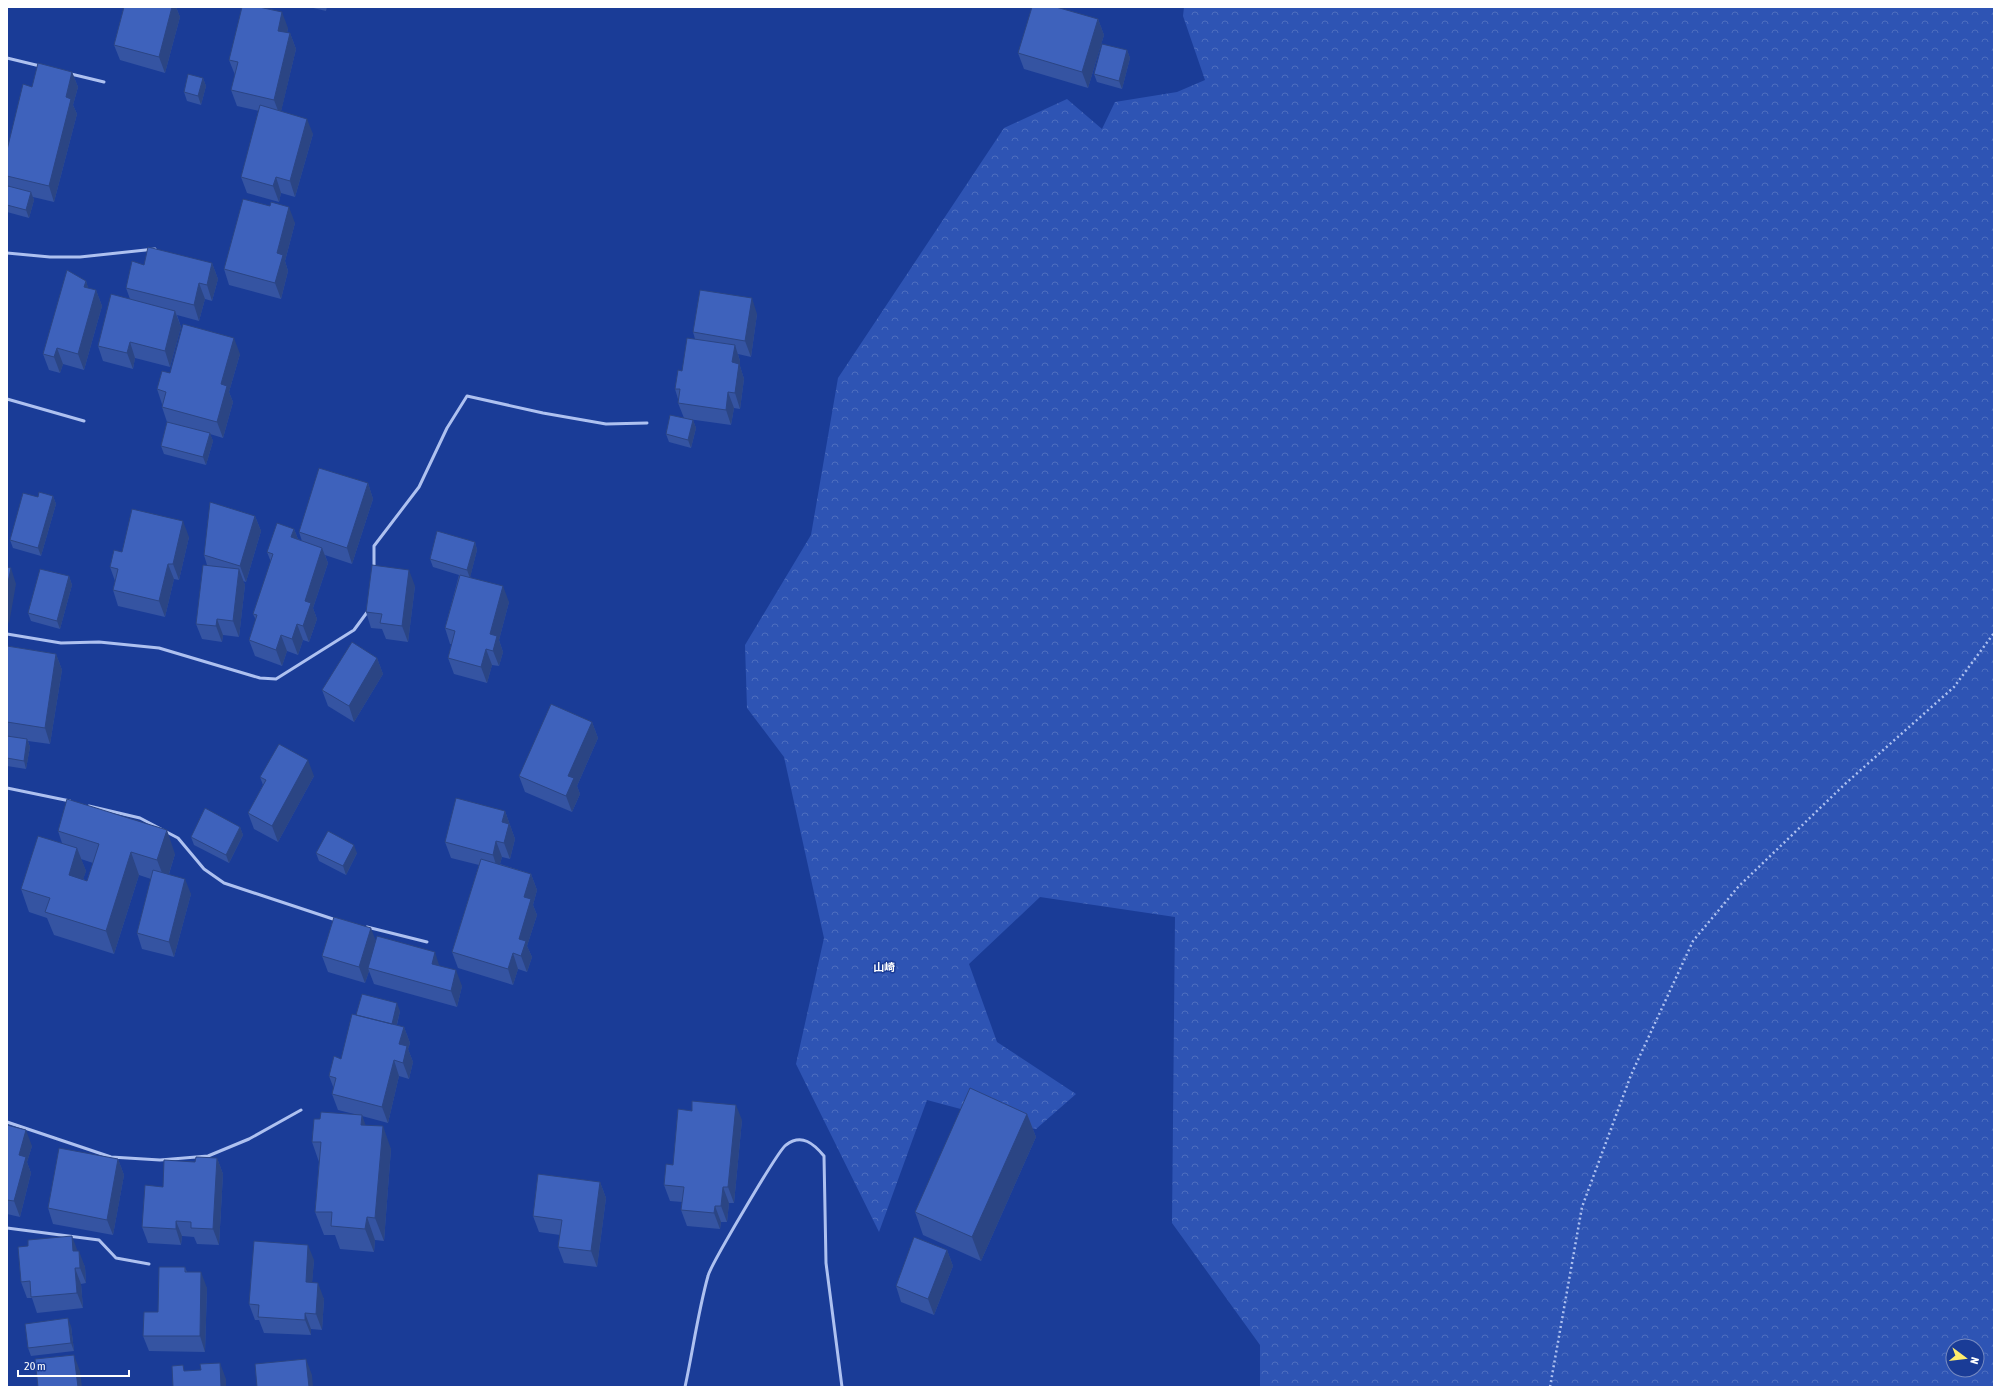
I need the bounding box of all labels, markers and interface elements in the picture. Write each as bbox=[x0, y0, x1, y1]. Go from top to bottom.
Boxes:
district label: 山崎 bbox=[873, 961, 895, 973]
north arrow bbox=[1945, 1338, 1985, 1378]
scale bar bbox=[18, 1352, 129, 1378]
text: N bbox=[1968, 1356, 1981, 1365]
text: 20 m bbox=[24, 1359, 46, 1373]

